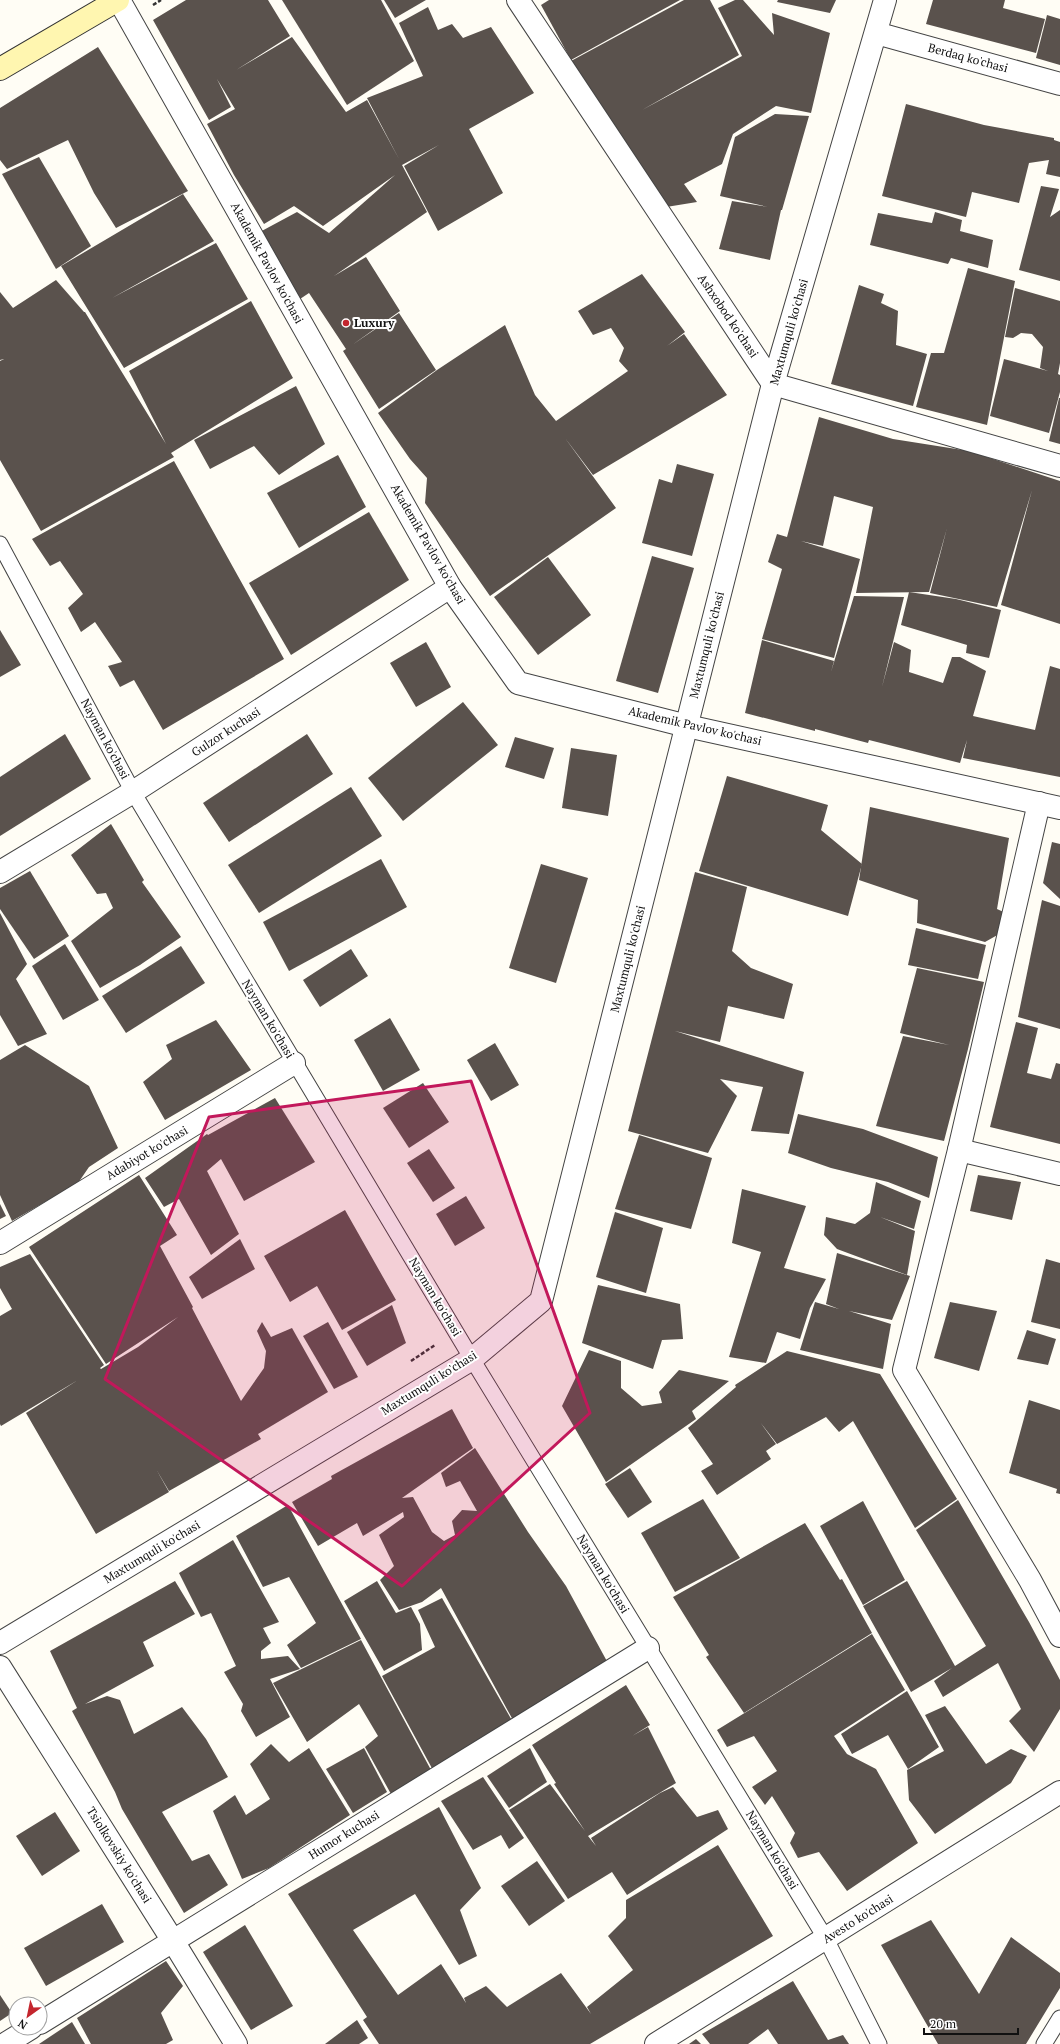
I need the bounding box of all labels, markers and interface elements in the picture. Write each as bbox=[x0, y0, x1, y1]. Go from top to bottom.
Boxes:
street label: Berdaq ko'chasi bbox=[927, 40, 1010, 75]
street label: Akademik Pavlov ko'chasi bbox=[228, 199, 307, 326]
street label: Ashxobod ko'chasi bbox=[695, 271, 762, 361]
street label: Maxtumquli ko'chasi bbox=[766, 277, 811, 387]
place label: Luxury bbox=[354, 315, 395, 330]
marker: Luxury bbox=[341, 318, 351, 328]
street label: Akademik Pavlov ko'chasi bbox=[388, 481, 469, 607]
street label: Maxtumquli ko'chasi bbox=[686, 589, 727, 700]
street label: Nayman ko'chasi bbox=[78, 696, 133, 782]
street label: Akademik Pavlov ko'chasi bbox=[627, 703, 764, 748]
street label: Gulzor kuchasi bbox=[188, 704, 263, 759]
street label: Maxtumquli ko'chasi bbox=[607, 903, 648, 1014]
street label: Nayman ko'chasi bbox=[239, 977, 298, 1061]
street label: Adabiyot ko'chasi bbox=[103, 1122, 191, 1183]
street label: Nayman ko'chasi bbox=[406, 1255, 465, 1339]
street label: Maxtumquli ko'chasi bbox=[378, 1347, 480, 1418]
street label: Maxtumquli ko'chasi bbox=[101, 1517, 203, 1586]
street label: Nayman ko'chasi bbox=[574, 1532, 633, 1616]
street label: Tsiolkovskiy ko'chasi bbox=[84, 1804, 155, 1906]
street label: Humor kuchasi bbox=[306, 1807, 382, 1862]
street label: Nayman ko'chasi bbox=[743, 1808, 802, 1892]
street label: Avesto ko'chasi bbox=[820, 1891, 896, 1946]
north arrow bbox=[8, 1996, 48, 2036]
scale bar bbox=[924, 2010, 1018, 2036]
text: N bbox=[15, 2016, 30, 2033]
text: 20 m bbox=[930, 2016, 957, 2031]

